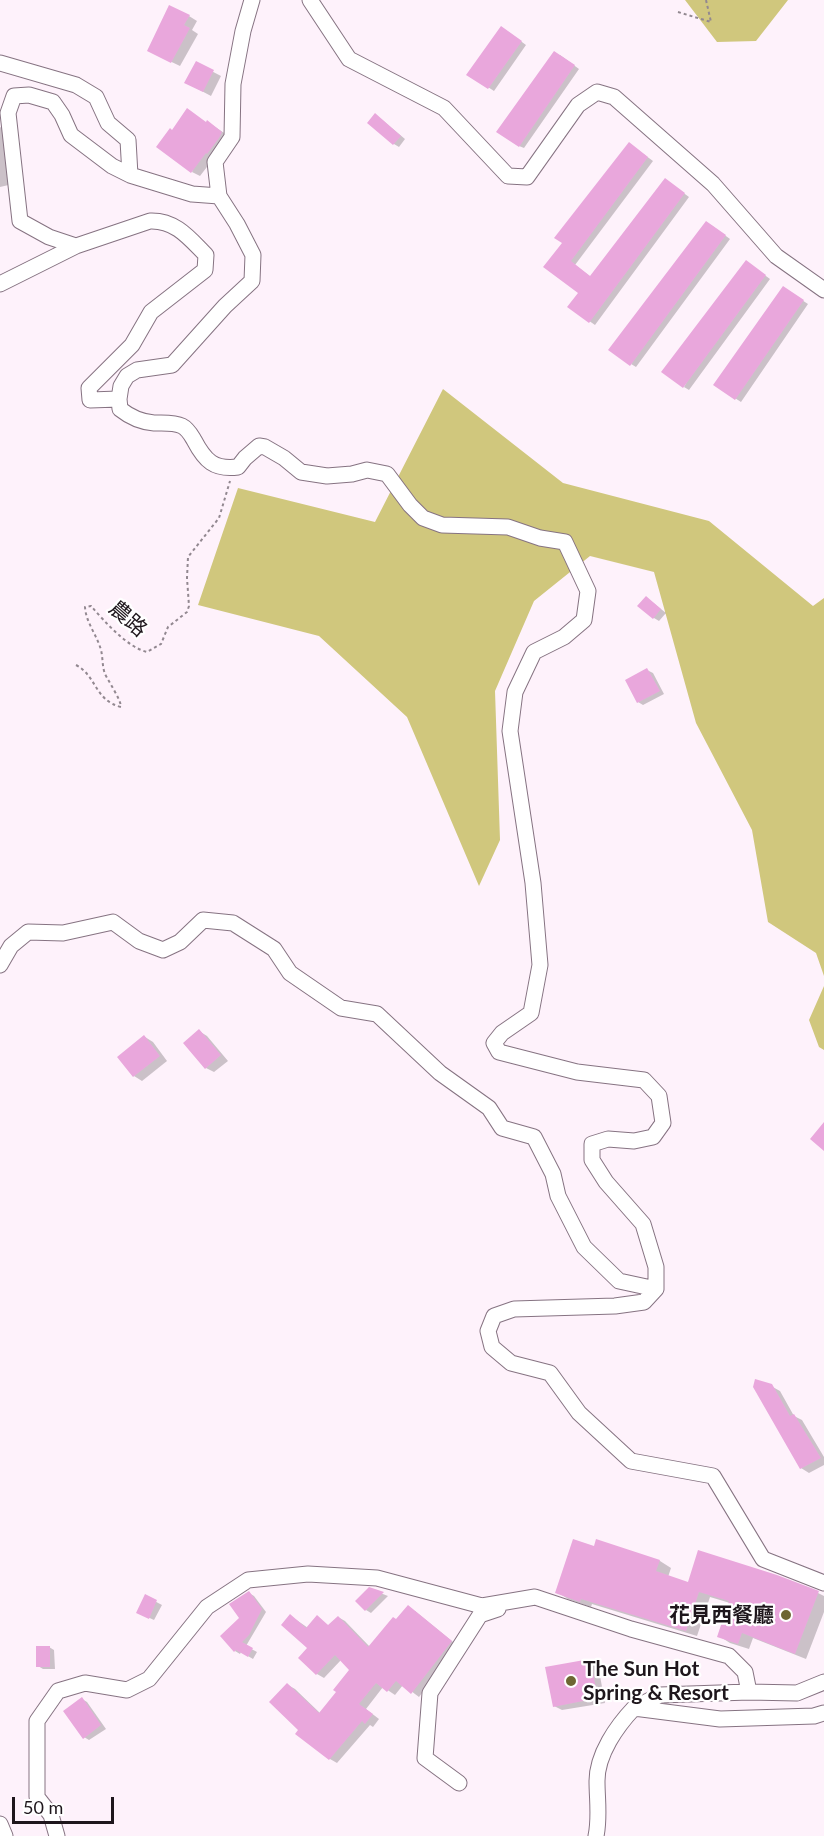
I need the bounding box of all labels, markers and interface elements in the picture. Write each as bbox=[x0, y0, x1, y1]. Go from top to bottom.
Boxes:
street label: 農路 bbox=[104, 596, 152, 642]
place label: 花見西餐廳 bbox=[669, 1602, 774, 1628]
marker: 花見西餐廳 bbox=[779, 1608, 793, 1622]
place label: The Sun Hot Spring & Resort bbox=[583, 1656, 729, 1706]
marker: The Sun Hot Spring & Resort bbox=[564, 1674, 578, 1688]
scale bar bbox=[15, 1785, 117, 1823]
text: 50 m bbox=[23, 1796, 63, 1818]

